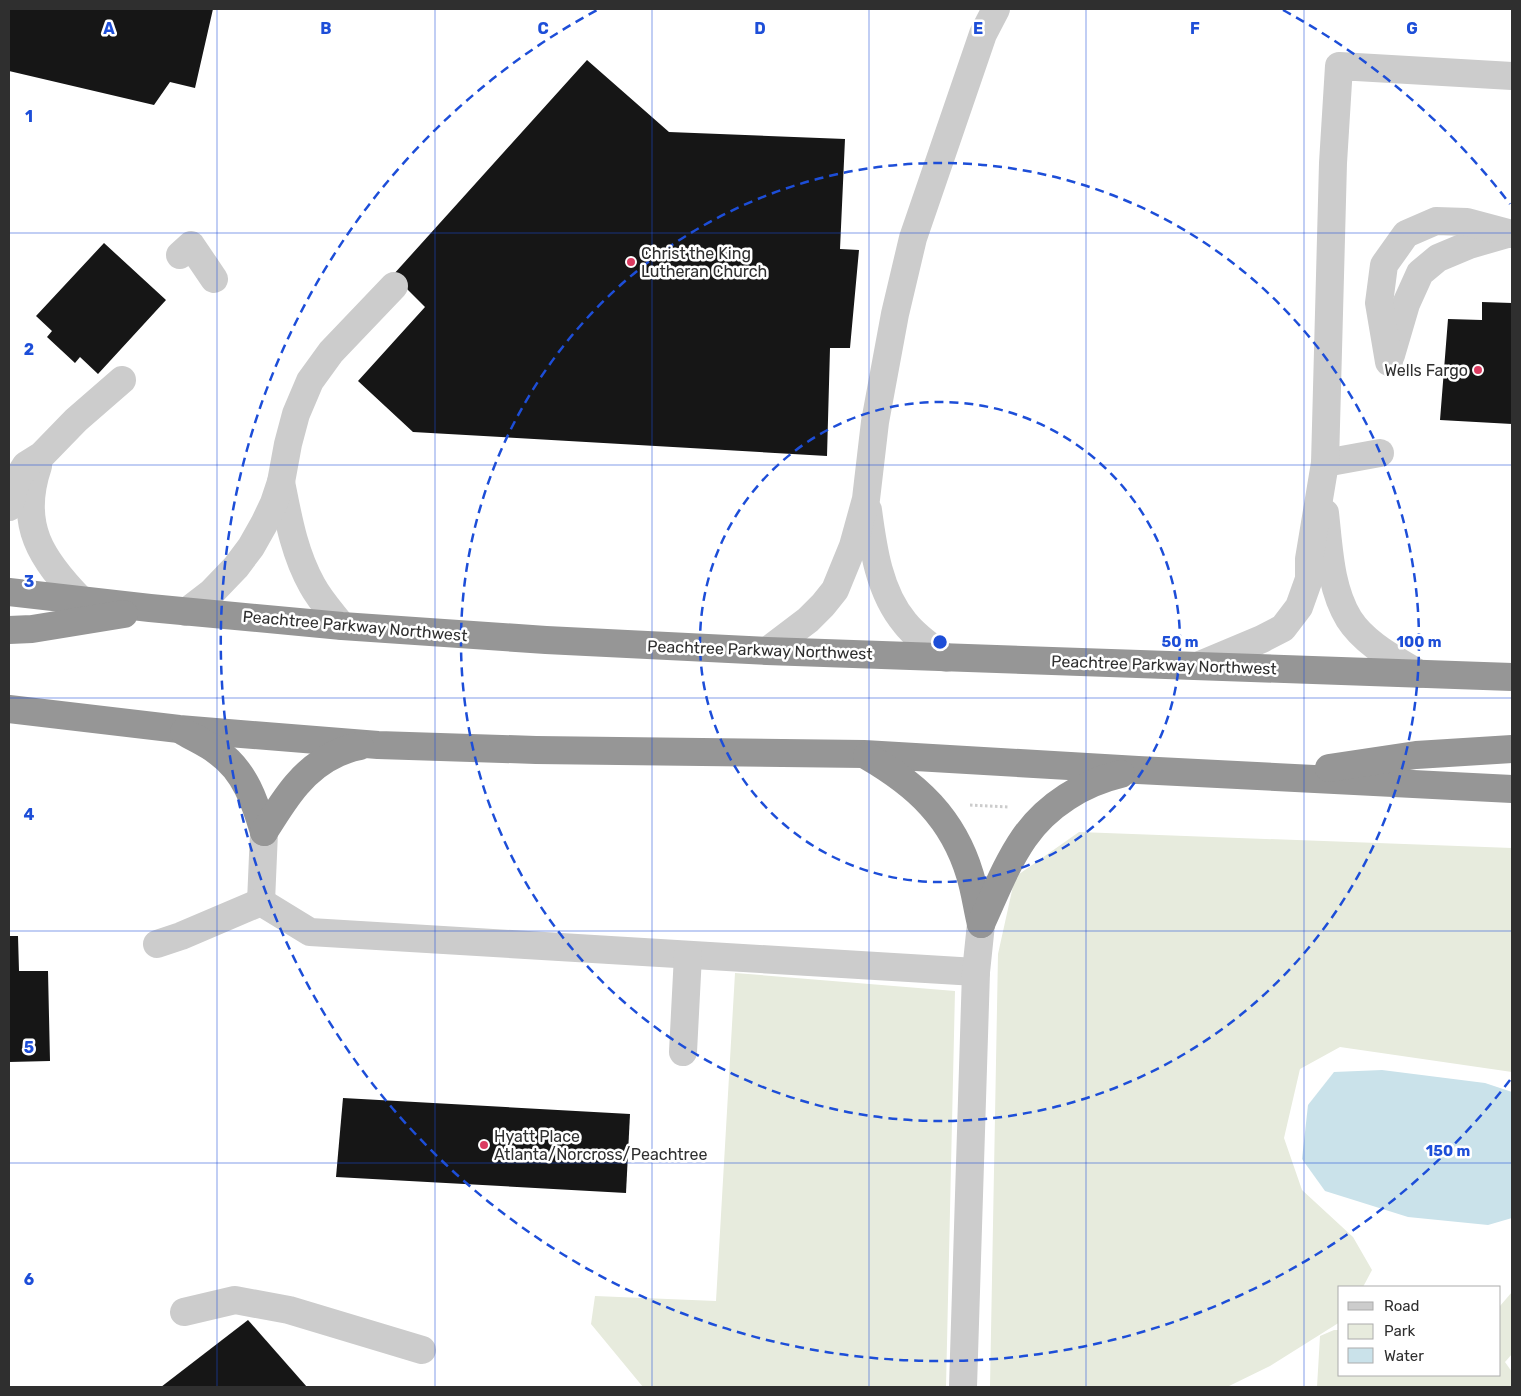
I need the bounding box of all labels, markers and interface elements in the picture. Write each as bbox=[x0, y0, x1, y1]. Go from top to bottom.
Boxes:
text: A bbox=[103, 19, 115, 38]
text: B bbox=[320, 19, 332, 38]
text: C bbox=[537, 19, 549, 38]
text: D bbox=[754, 19, 766, 38]
text: E bbox=[973, 19, 983, 38]
text: F bbox=[1190, 19, 1200, 38]
text: G bbox=[1406, 19, 1418, 38]
text: 1 bbox=[25, 107, 33, 126]
place label: Christ the King Lutheran Church bbox=[641, 244, 767, 281]
marker: Christ the King Lutheran Church bbox=[625, 256, 637, 268]
text: 2 bbox=[24, 340, 34, 359]
place label: Wells Fargo bbox=[1384, 361, 1468, 380]
marker: Wells Fargo bbox=[1472, 364, 1484, 376]
text: 3 bbox=[24, 572, 34, 591]
street label: Peachtree Parkway Northwest bbox=[242, 607, 468, 645]
centre of rings bbox=[931, 633, 949, 651]
text: 50 m bbox=[1162, 633, 1198, 651]
text: 100 m bbox=[1397, 633, 1441, 651]
street label: Peachtree Parkway Northwest bbox=[647, 637, 873, 663]
street label: Peachtree Parkway Northwest bbox=[1051, 652, 1277, 678]
text: 4 bbox=[24, 805, 35, 824]
text: 5 bbox=[24, 1038, 34, 1057]
place label: Hyatt Place Atlanta/Norcross/Peachtree bbox=[494, 1127, 707, 1164]
marker: Hyatt Place Atlanta/Norcross/Peachtree bbox=[478, 1139, 490, 1151]
text: 150 m bbox=[1426, 1142, 1470, 1160]
text: 6 bbox=[24, 1270, 34, 1289]
legend bbox=[1338, 1286, 1501, 1376]
text: Road bbox=[1384, 1297, 1420, 1315]
text: Park bbox=[1384, 1322, 1415, 1340]
text: Water bbox=[1384, 1347, 1424, 1365]

